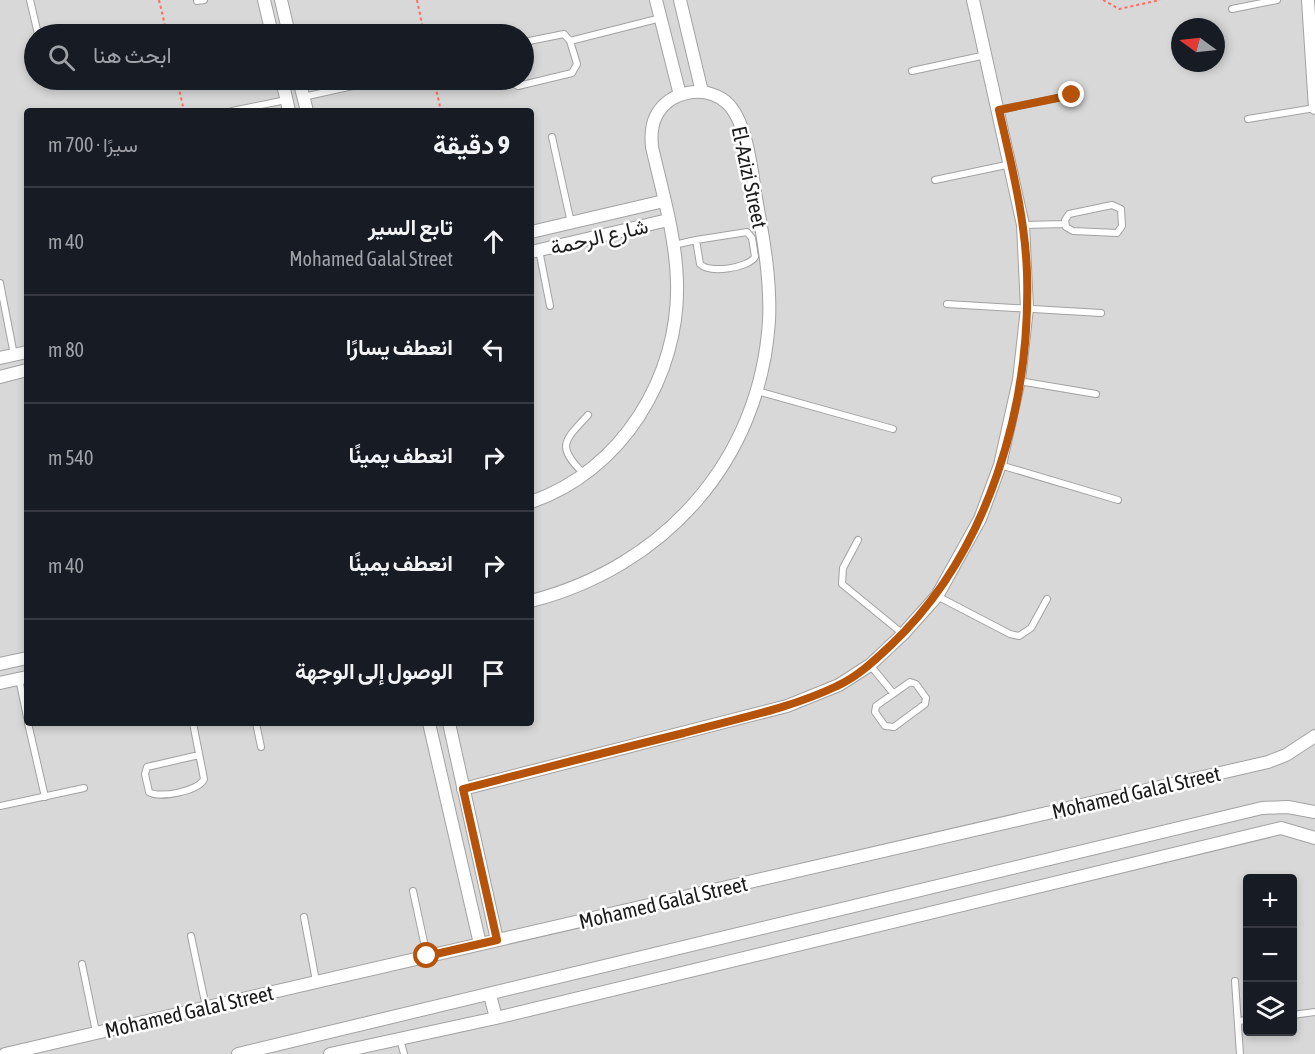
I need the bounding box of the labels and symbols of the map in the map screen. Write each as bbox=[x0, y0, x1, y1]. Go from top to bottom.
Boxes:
north arrow bbox=[1171, 18, 1225, 72]
route end bbox=[1058, 81, 1084, 107]
street label: El-Azizi Street bbox=[727, 124, 773, 230]
street label: شارع الرحمة bbox=[548, 213, 651, 262]
street label: Mohamed Galal Street bbox=[1049, 761, 1223, 823]
street label: Mohamed Galal Street bbox=[576, 871, 750, 933]
route start bbox=[413, 942, 439, 968]
street label: Mohamed Galal Street bbox=[102, 980, 276, 1042]

